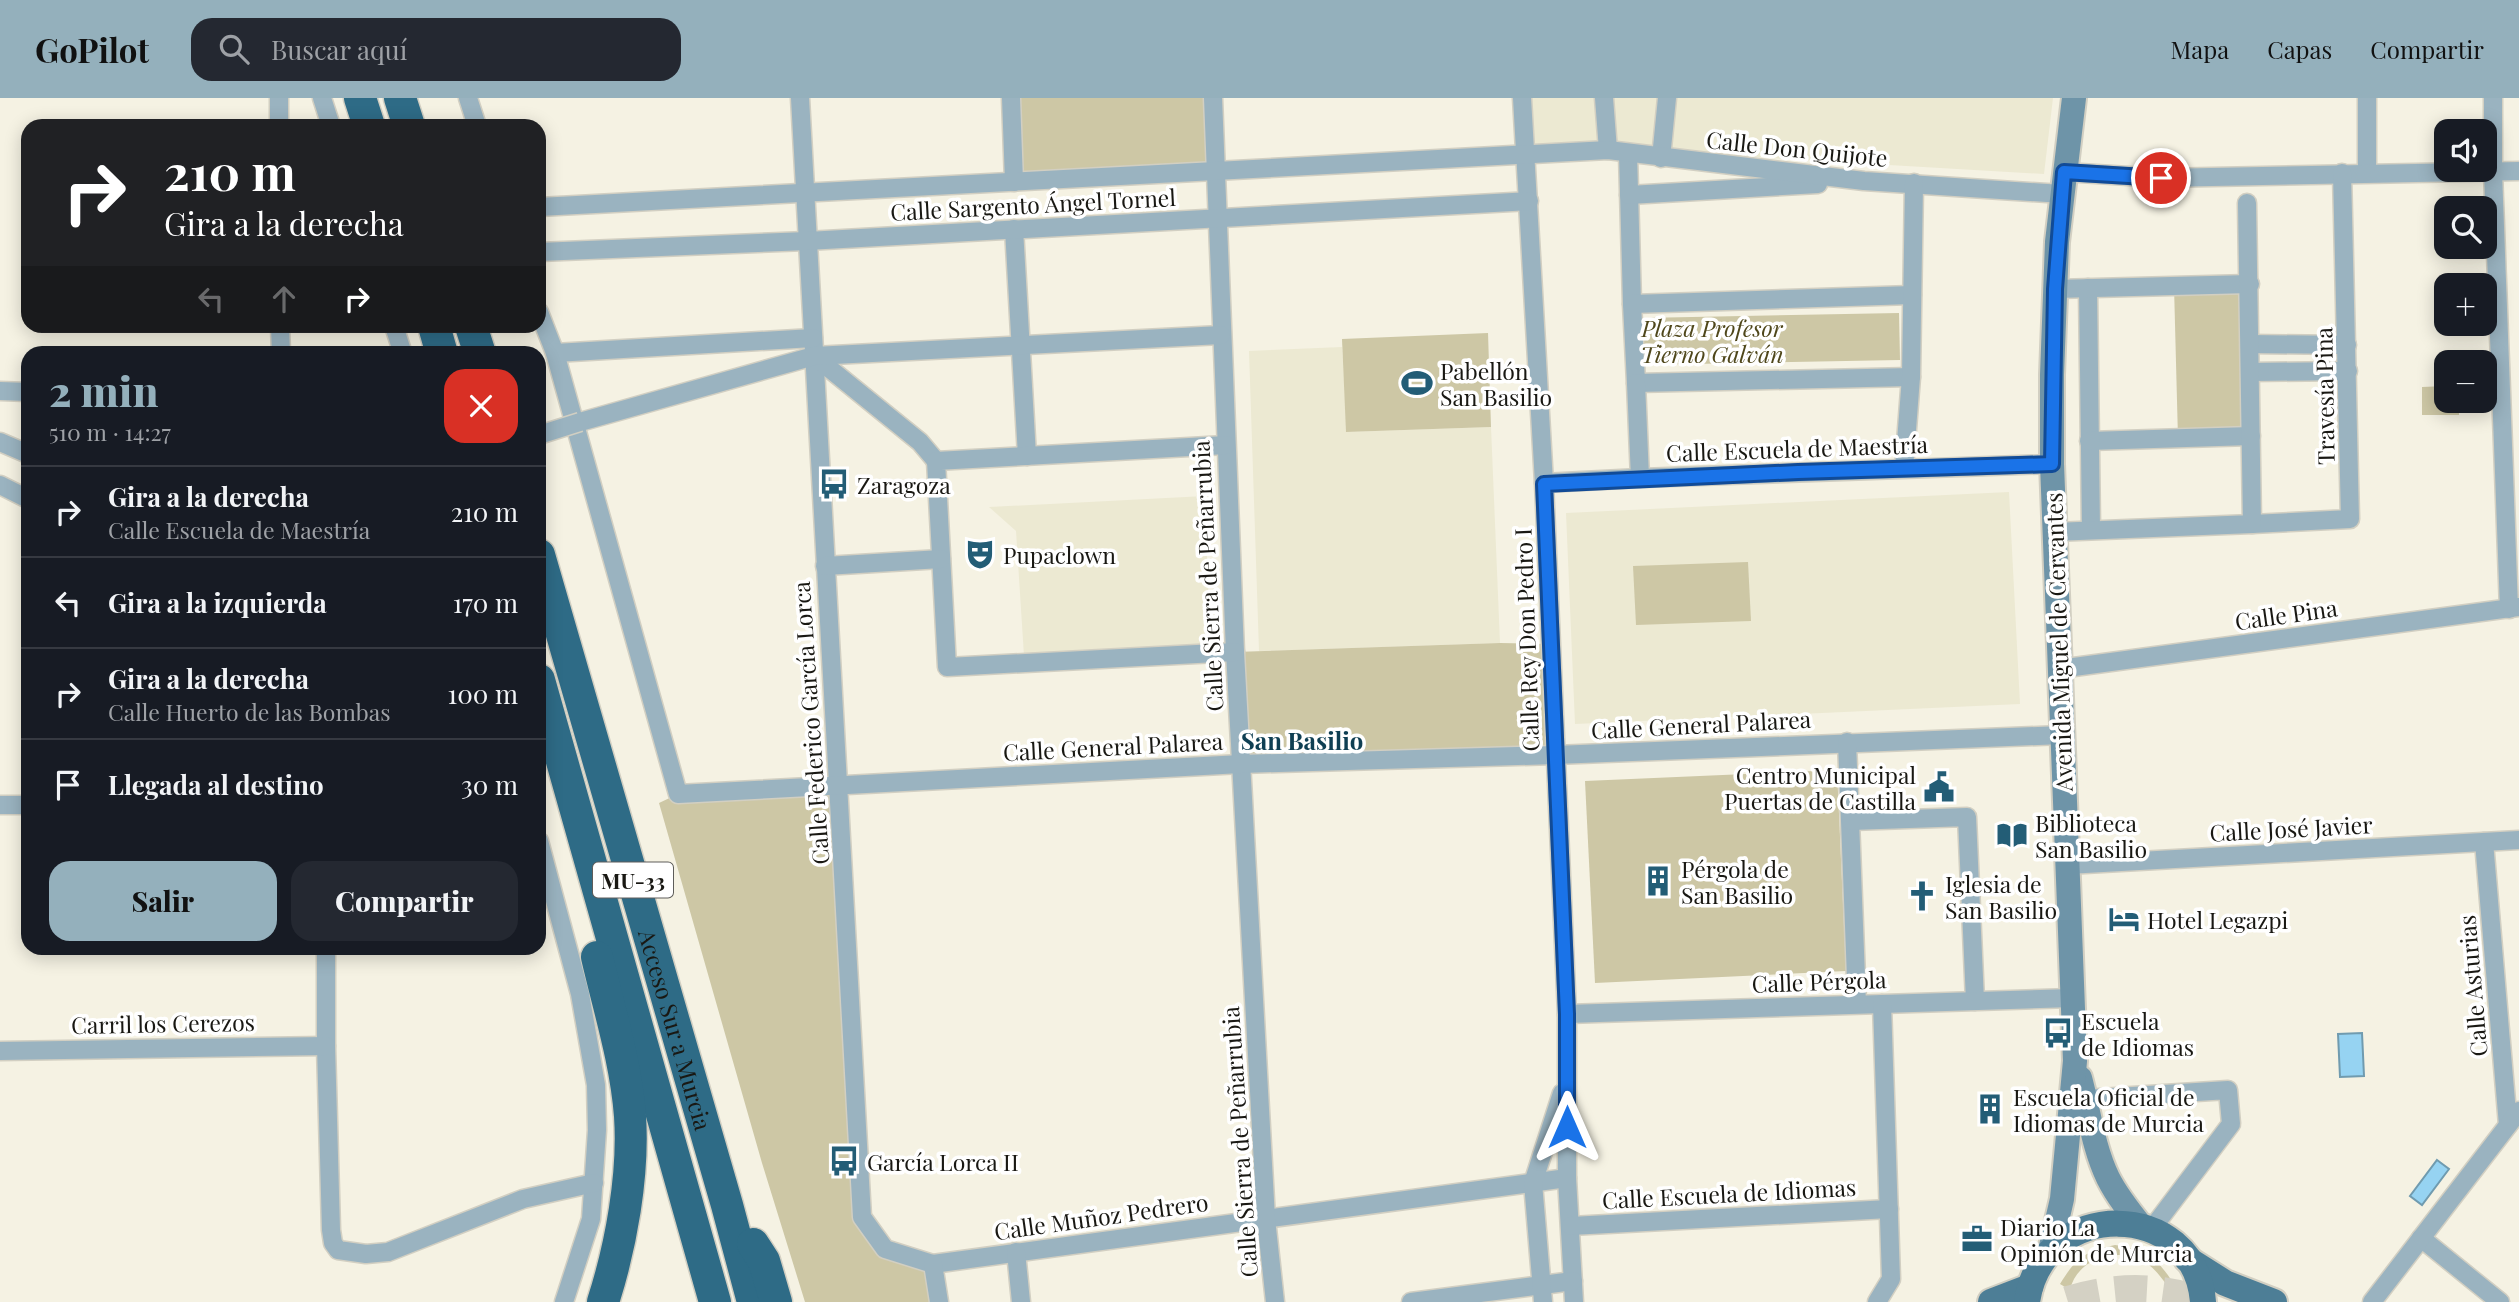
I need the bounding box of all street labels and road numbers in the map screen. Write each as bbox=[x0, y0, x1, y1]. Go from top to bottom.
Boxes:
street label: Calle Don Quijote bbox=[1705, 123, 1889, 173]
street label: Calle Sargento Ángel Tornel bbox=[889, 181, 1177, 227]
street label: Travesía Pina bbox=[2307, 326, 2341, 465]
street label: Calle Escuela de Maestría bbox=[1665, 428, 1929, 468]
street label: Calle Sierra de Peñarrubia bbox=[1184, 439, 1230, 712]
street label: Avenida Miguel de Cervantes bbox=[2037, 492, 2079, 793]
street label: Calle Rey Don Pedro I bbox=[1507, 528, 1545, 752]
street label: Calle Federico García Lorca bbox=[785, 580, 835, 866]
street label: Calle Pina bbox=[2233, 591, 2340, 637]
street label: Calle General Palarea bbox=[1590, 703, 1812, 745]
street label: Calle General Palarea bbox=[1002, 725, 1224, 767]
street label: Calle José Javier bbox=[2209, 808, 2373, 848]
road number: MU-33 bbox=[593, 862, 673, 898]
street label: Calle Asturias bbox=[2450, 914, 2494, 1058]
street label: Acceso Sur a Murcia bbox=[632, 925, 720, 1134]
street label: Calle Pérgola bbox=[1751, 963, 1888, 999]
street label: Calle Sierra de Peñarrubia bbox=[1214, 1005, 1264, 1278]
street label: Carril los Cerezos bbox=[71, 1006, 255, 1040]
street label: Calle Escuela de Idiomas bbox=[1601, 1171, 1857, 1215]
street label: Calle Muñoz Pedrero bbox=[992, 1186, 1210, 1246]

